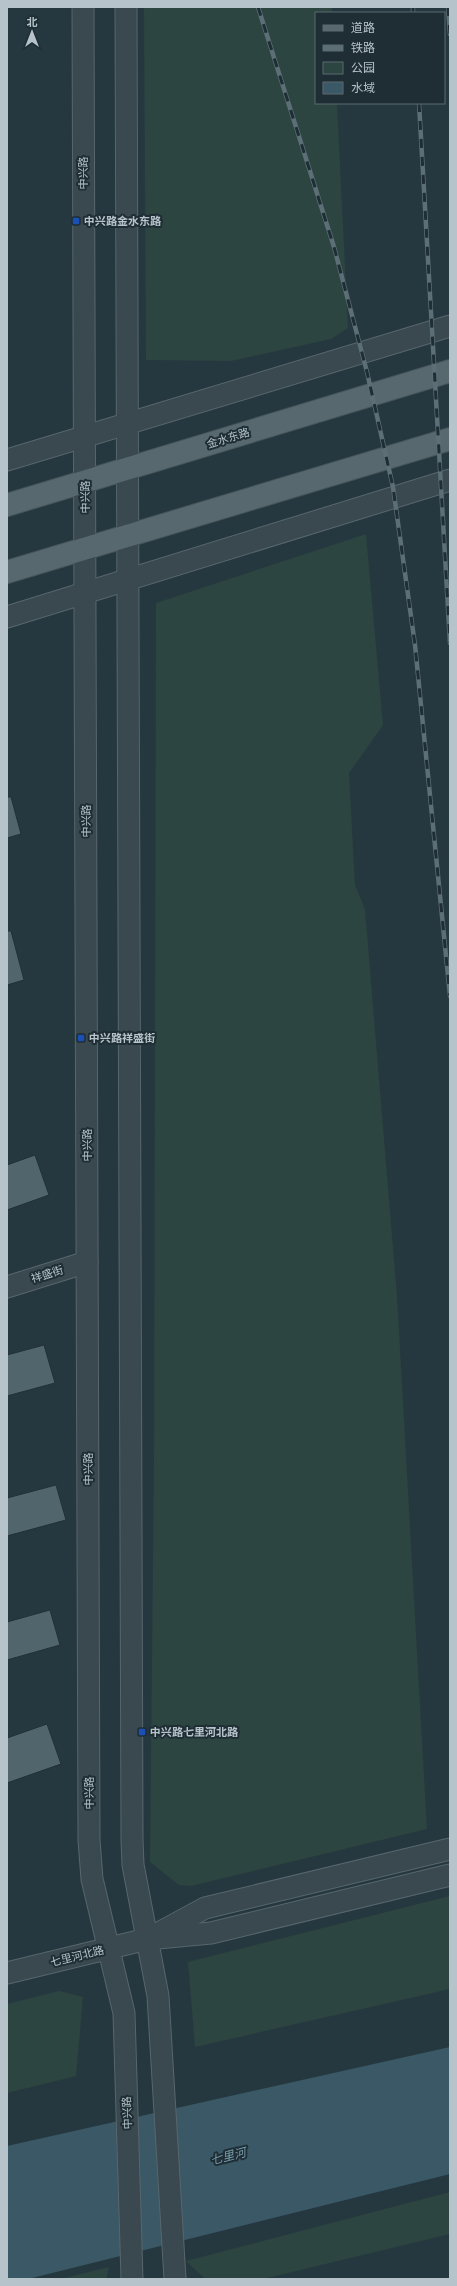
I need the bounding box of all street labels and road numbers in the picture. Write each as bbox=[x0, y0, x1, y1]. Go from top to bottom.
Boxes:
street label: 中兴路 bbox=[76, 157, 90, 190]
street label: 金水东路 bbox=[205, 425, 251, 451]
street label: 中兴路 bbox=[78, 481, 92, 514]
street label: 中兴路 bbox=[79, 805, 93, 838]
street label: 中兴路 bbox=[80, 1129, 94, 1162]
street label: 祥盛街 bbox=[29, 1262, 65, 1286]
street label: 中兴路 bbox=[81, 1453, 95, 1486]
street label: 中兴路 bbox=[82, 1777, 96, 1810]
street label: 七里河北路 bbox=[49, 1943, 105, 1969]
street label: 中兴路 bbox=[119, 2096, 135, 2130]

